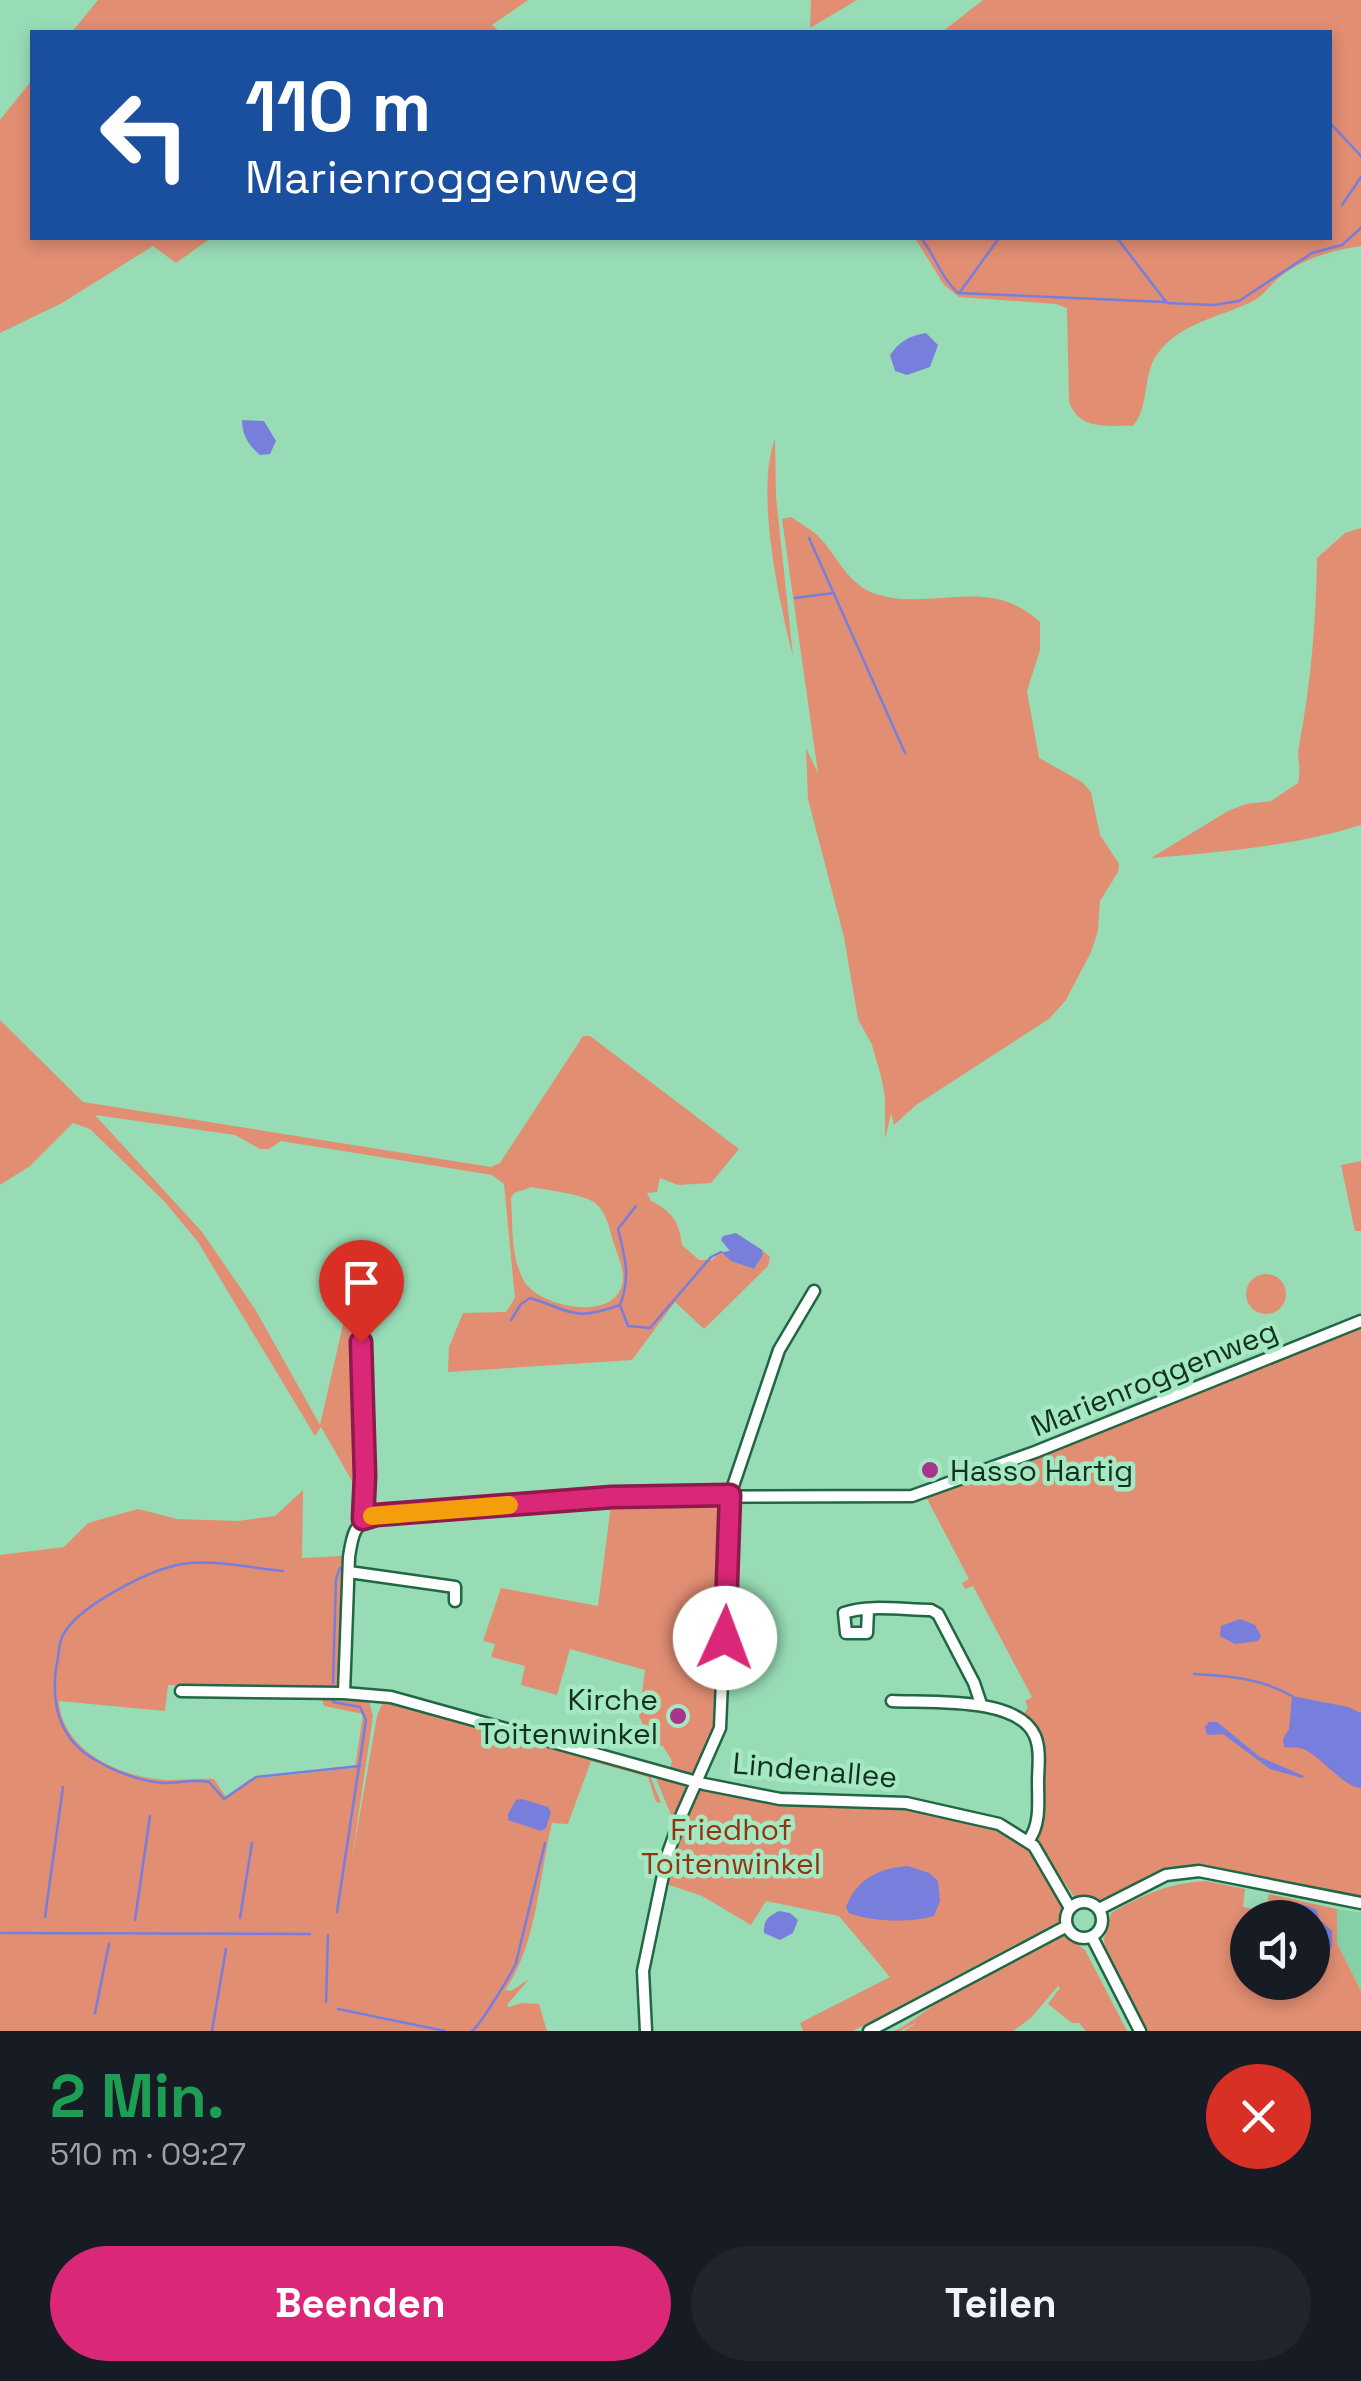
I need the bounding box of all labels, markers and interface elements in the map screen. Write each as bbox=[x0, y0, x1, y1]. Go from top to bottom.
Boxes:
text: 110 m bbox=[245, 62, 431, 151]
icon: left bbox=[80, 70, 210, 200]
text: Marienroggenweg bbox=[245, 149, 639, 206]
pin bbox=[319, 1240, 404, 1343]
icon: arrive bbox=[334, 1255, 389, 1310]
street label: Marienroggenweg bbox=[1025, 1311, 1283, 1445]
place label: Hasso Hartig bbox=[950, 1451, 1133, 1490]
marker: Hasso Hartig bbox=[919, 1459, 941, 1481]
position arrow bbox=[673, 1586, 777, 1690]
place label: Kirche Toitenwinkel bbox=[478, 1680, 658, 1753]
marker: Kirche Toitenwinkel bbox=[667, 1705, 689, 1727]
street label: Lindenallee bbox=[731, 1743, 899, 1797]
park label: Friedhof Toitenwinkel bbox=[641, 1810, 821, 1883]
map controls bbox=[1230, 1900, 1330, 2000]
button: sound bbox=[1230, 1900, 1330, 2000]
text: 2 Min. bbox=[50, 2058, 225, 2135]
button: close bbox=[1206, 2064, 1311, 2169]
text: 510 m · 09:27 bbox=[50, 2134, 246, 2174]
button: Beenden bbox=[50, 2246, 671, 2361]
button: Teilen bbox=[691, 2246, 1311, 2361]

